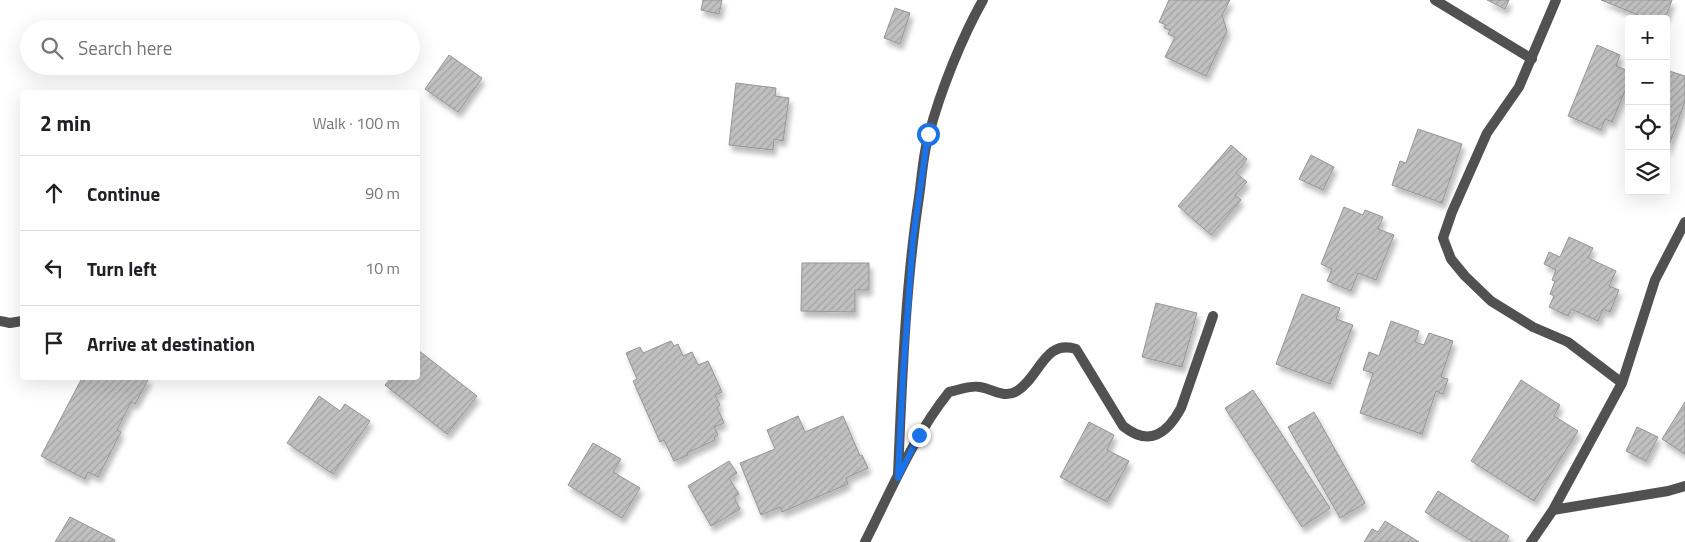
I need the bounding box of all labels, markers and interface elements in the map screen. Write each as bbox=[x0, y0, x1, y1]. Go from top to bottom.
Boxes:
map controls bbox=[1625, 15, 1670, 195]
button: + bbox=[1625, 15, 1670, 60]
search box bbox=[20, 20, 420, 75]
text: Search here bbox=[78, 33, 172, 62]
icon: search bbox=[38, 34, 66, 62]
button: − bbox=[1625, 60, 1670, 105]
button: locate bbox=[1625, 105, 1670, 150]
text: 2 min bbox=[40, 107, 91, 139]
text: Walk · 100 m bbox=[312, 111, 400, 135]
route start bbox=[917, 123, 940, 146]
button: layers bbox=[1625, 150, 1670, 195]
icon: ahead bbox=[40, 179, 68, 207]
text: Continue bbox=[87, 179, 160, 208]
text: 90 m bbox=[365, 181, 400, 205]
icon: left bbox=[40, 254, 68, 282]
text: Turn left bbox=[87, 254, 157, 283]
text: 10 m bbox=[365, 256, 400, 280]
icon: arrive bbox=[40, 329, 68, 357]
text: Arrive at destination bbox=[87, 329, 255, 358]
route end bbox=[908, 424, 931, 447]

